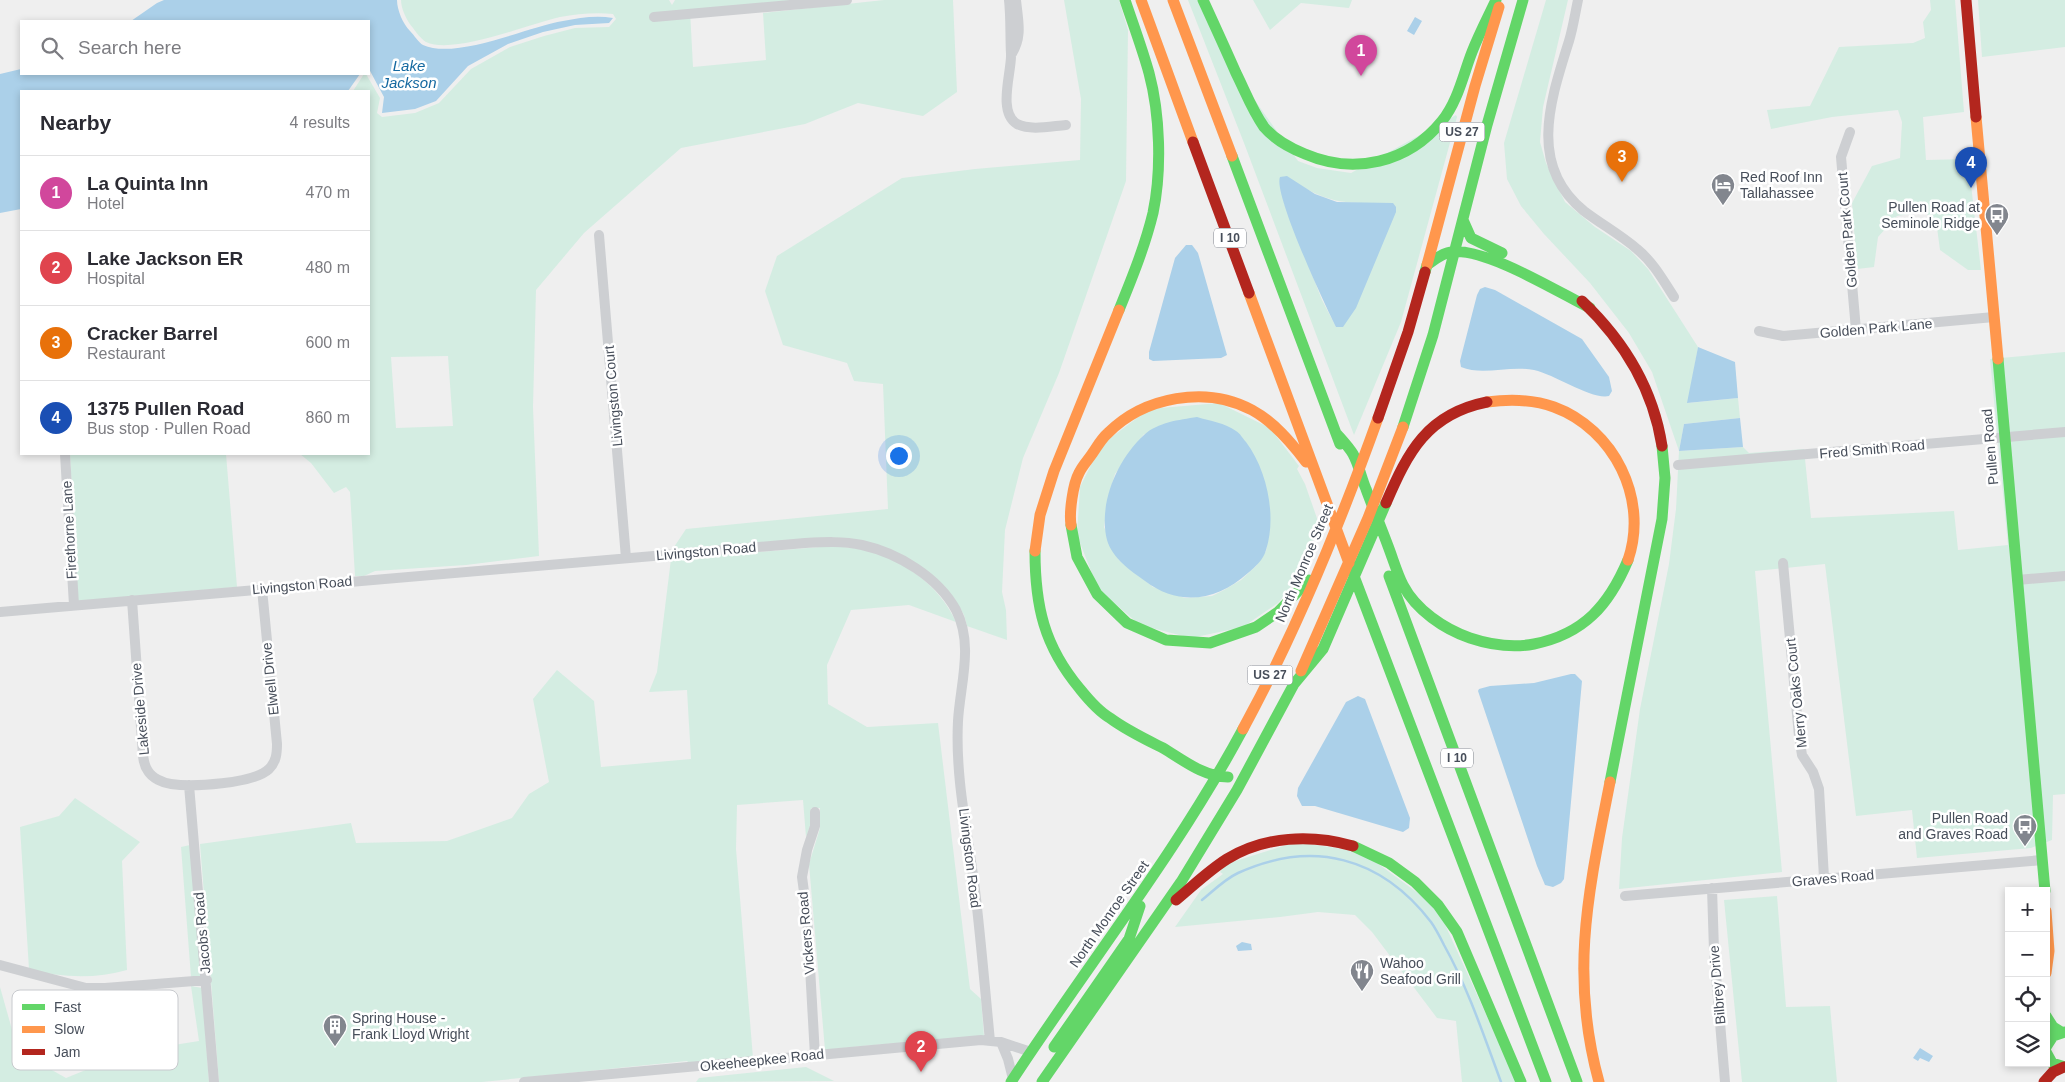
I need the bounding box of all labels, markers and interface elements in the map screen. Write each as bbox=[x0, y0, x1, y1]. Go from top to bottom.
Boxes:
search box bbox=[20, 20, 370, 75]
icon: search bbox=[38, 34, 66, 62]
pin: 1 bbox=[1345, 35, 1377, 76]
text: Search here bbox=[78, 37, 182, 58]
water label: Lake Jackson bbox=[380, 57, 437, 91]
text: Nearby bbox=[40, 111, 111, 134]
text: 4 results bbox=[290, 114, 350, 131]
road number: US 27 bbox=[1440, 122, 1484, 142]
pin: 3 bbox=[1606, 141, 1638, 182]
pin: 4 bbox=[1955, 147, 1987, 188]
place label: Red Roof Inn Tallahassee bbox=[1740, 169, 1823, 201]
street label: Golden Park Court bbox=[1834, 171, 1860, 288]
hotel icon: Red Roof Inn Tallahassee bbox=[1710, 172, 1736, 206]
text: La Quinta Inn bbox=[87, 173, 208, 194]
text: 1 bbox=[52, 184, 60, 201]
text: 470 m bbox=[306, 184, 350, 201]
text: Hotel bbox=[87, 195, 124, 212]
place label: Pullen Road at Seminole Ridge bbox=[1881, 199, 1980, 231]
bus stop icon: Pullen Road at Seminole Ridge bbox=[1984, 202, 2010, 236]
road number: I 10 bbox=[1214, 228, 1246, 248]
text: Lake Jackson ER bbox=[87, 248, 243, 269]
text: 2 bbox=[52, 259, 60, 276]
text: 480 m bbox=[306, 259, 350, 276]
text: Hospital bbox=[87, 270, 145, 287]
street label: Golden Park Lane bbox=[1819, 315, 1933, 341]
text: Cracker Barrel bbox=[87, 323, 218, 344]
text: 3 bbox=[52, 334, 60, 351]
text: 600 m bbox=[306, 334, 350, 351]
text: Restaurant bbox=[87, 345, 165, 362]
street label: Livingston Court bbox=[601, 345, 625, 447]
text: 1375 Pullen Road bbox=[87, 398, 244, 419]
street label: Pullen Road bbox=[1979, 408, 2001, 486]
text: 4 bbox=[52, 409, 60, 426]
text: 860 m bbox=[306, 409, 350, 426]
text: Bus stop · Pullen Road bbox=[87, 420, 251, 437]
street label: Fred Smith Road bbox=[1819, 436, 1925, 462]
your location bbox=[886, 443, 912, 469]
street label: Firethorne Lane bbox=[58, 480, 80, 580]
street label: North Monroe Street bbox=[1272, 501, 1336, 625]
street label: Livingston Road bbox=[655, 539, 757, 563]
street label: Livingston Road bbox=[251, 573, 353, 597]
street label: Merry Oaks Court bbox=[1782, 637, 1810, 749]
street label: Elwell Drive bbox=[258, 642, 282, 716]
street label: Lakeside Drive bbox=[128, 662, 152, 756]
road number: US 27 bbox=[1248, 666, 1292, 684]
road number: I 10 bbox=[1441, 748, 1473, 768]
street label: Livingston Road bbox=[956, 807, 984, 909]
place label: Pullen Road and Graves Road bbox=[1898, 810, 2008, 842]
bus stop icon: Pullen Road and Graves Road bbox=[2012, 813, 2038, 847]
street label: North Monroe Street bbox=[1066, 857, 1152, 971]
street label: Graves Road bbox=[1791, 866, 1875, 890]
map controls bbox=[2005, 887, 2050, 1067]
button: + bbox=[2005, 887, 2050, 932]
street label: Vickers Road bbox=[794, 891, 818, 975]
street label: Jacobs Road bbox=[190, 892, 214, 974]
button: − bbox=[2005, 932, 2050, 977]
street label: Bilbrey Drive bbox=[1706, 945, 1728, 1025]
place label: Wahoo Seafood Grill bbox=[1380, 955, 1461, 987]
restaurant icon: Wahoo Seafood Grill bbox=[1349, 958, 1375, 992]
button: locate bbox=[2005, 977, 2050, 1022]
legend bbox=[12, 990, 178, 1070]
text: Fast bbox=[54, 999, 81, 1015]
place label: Spring House - Frank Lloyd Wright bbox=[352, 1010, 469, 1042]
building icon: Spring House - Frank Lloyd Wright bbox=[322, 1013, 348, 1047]
text: Slow bbox=[54, 1021, 85, 1037]
button: layers bbox=[2005, 1022, 2050, 1067]
pin: 2 bbox=[905, 1031, 937, 1072]
text: Jam bbox=[54, 1044, 80, 1060]
street label: Okeeheepkee Road bbox=[699, 1046, 825, 1074]

